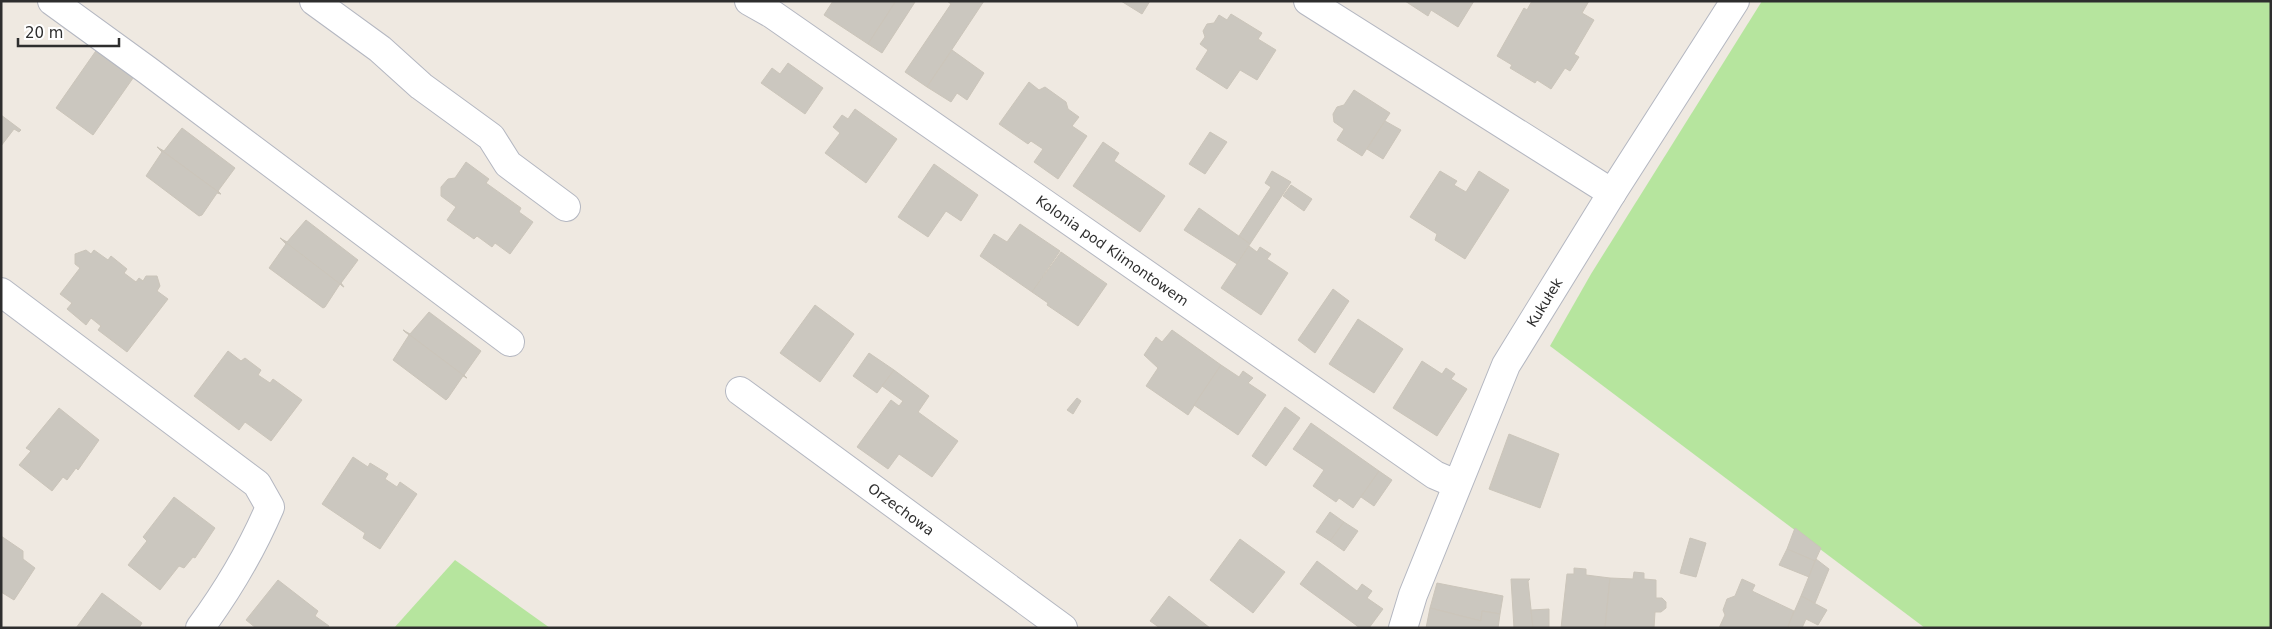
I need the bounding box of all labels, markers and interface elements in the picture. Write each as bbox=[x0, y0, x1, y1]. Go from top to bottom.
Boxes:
scale bar bbox=[18, 15, 119, 47]
text: 20 m bbox=[25, 24, 63, 42]
street label: Kolonia pod Klimontowem bbox=[1033, 192, 1192, 309]
street label: Kukułek bbox=[1523, 274, 1566, 330]
street label: Orzechowa bbox=[865, 480, 937, 539]

